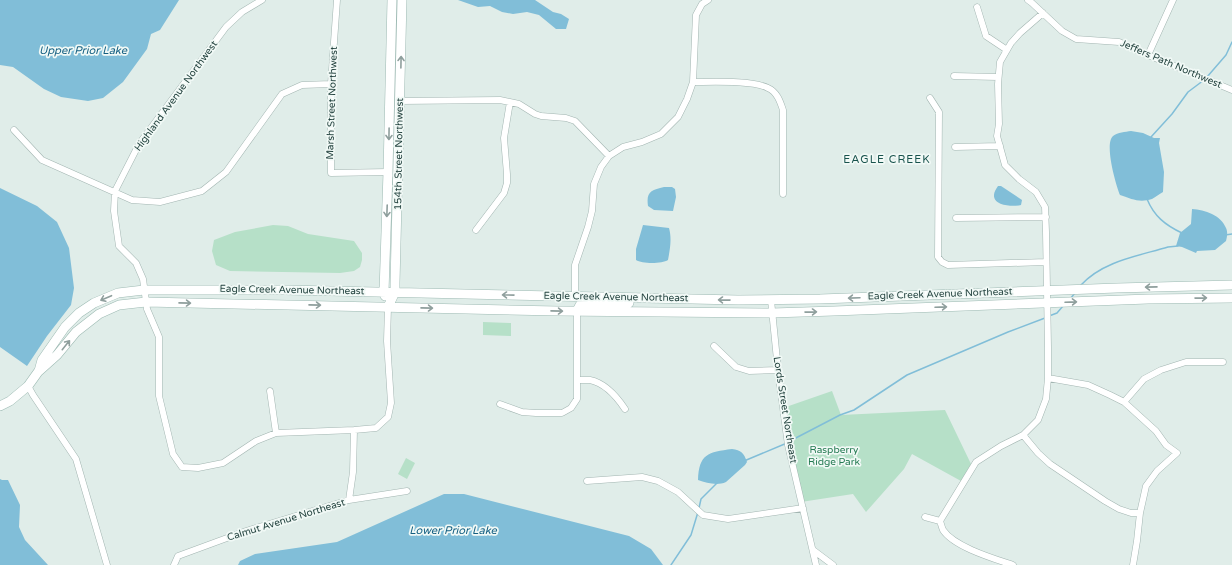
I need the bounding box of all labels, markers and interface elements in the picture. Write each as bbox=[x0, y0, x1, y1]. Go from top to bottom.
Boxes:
street label: Jeffers Path Northwest bbox=[1119, 37, 1224, 91]
street label: Highland Avenue Northwest bbox=[132, 38, 220, 154]
water label: Upper Prior Lake bbox=[39, 44, 128, 57]
street label: Marsh Street Northwest bbox=[324, 46, 340, 160]
one-way arrow bbox=[397, 56, 405, 69]
street label: 154th Street Northwest bbox=[392, 98, 406, 210]
one-way arrow bbox=[385, 127, 393, 140]
district label: EAGLE CREEK bbox=[843, 153, 931, 166]
one-way arrow bbox=[383, 204, 391, 217]
street label: Eagle Creek Avenue Northeast bbox=[219, 283, 365, 297]
one-way arrow bbox=[1145, 283, 1158, 291]
street label: Eagle Creek Avenue Northeast bbox=[867, 285, 1013, 303]
street label: Eagle Creek Avenue Northeast bbox=[543, 290, 689, 304]
one-way arrow bbox=[502, 291, 515, 299]
one-way arrow bbox=[100, 294, 112, 302]
one-way arrow bbox=[848, 294, 861, 301]
one-way arrow bbox=[1194, 294, 1207, 302]
one-way arrow bbox=[718, 296, 731, 304]
one-way arrow bbox=[1064, 298, 1077, 306]
one-way arrow bbox=[178, 299, 191, 307]
one-way arrow bbox=[308, 301, 321, 309]
one-way arrow bbox=[934, 303, 947, 310]
one-way arrow bbox=[420, 304, 433, 312]
one-way arrow bbox=[550, 307, 563, 314]
one-way arrow bbox=[804, 308, 817, 316]
one-way arrow bbox=[61, 339, 70, 350]
street label: Lords Street Northeast bbox=[771, 356, 799, 464]
park label: Raspberry Ridge Park bbox=[808, 444, 860, 468]
street label: Calmut Avenue Northeast bbox=[226, 496, 347, 544]
water label: Lower Prior Lake bbox=[409, 524, 498, 537]

